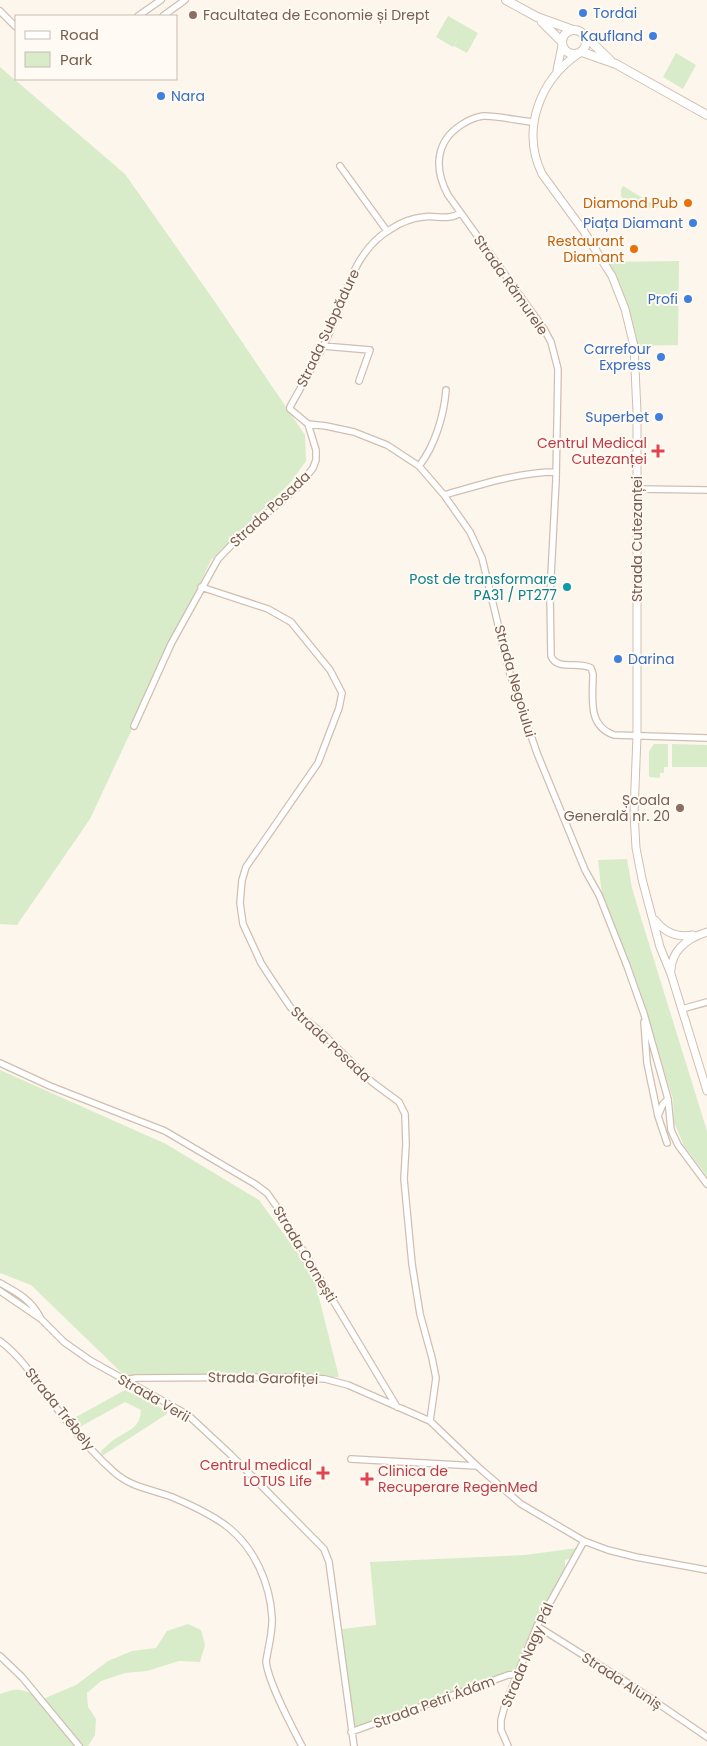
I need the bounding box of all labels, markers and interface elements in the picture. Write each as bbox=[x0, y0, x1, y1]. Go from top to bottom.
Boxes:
place label: Tordai bbox=[593, 3, 637, 23]
place label: Facultatea de Economie și Drept bbox=[203, 5, 430, 25]
marker: Tordai bbox=[577, 7, 589, 19]
marker: Facultatea de Economie și Drept bbox=[187, 9, 199, 21]
legend bbox=[15, 15, 178, 80]
text: Road bbox=[60, 24, 99, 45]
place label: Kaufland bbox=[580, 26, 643, 46]
marker: Kaufland bbox=[647, 30, 659, 42]
text: Park bbox=[60, 49, 92, 70]
place label: Nara bbox=[171, 86, 205, 106]
marker: Nara bbox=[155, 90, 167, 102]
place label: Diamond Pub bbox=[583, 193, 678, 213]
marker: Diamond Pub bbox=[682, 197, 694, 209]
place label: Piața Diamant bbox=[583, 213, 683, 233]
marker: Piața Diamant bbox=[687, 217, 699, 229]
street label: Strada Rămurele bbox=[469, 231, 553, 339]
place label: Restaurant Diamant bbox=[547, 231, 624, 267]
marker: Restaurant Diamant bbox=[628, 243, 640, 255]
street label: Strada Subpădure bbox=[292, 265, 364, 390]
place label: Profi bbox=[648, 289, 678, 309]
marker: Profi bbox=[682, 293, 694, 305]
place label: Carrefour Express bbox=[584, 339, 651, 375]
marker: Carrefour Express bbox=[655, 351, 667, 363]
place label: Superbet bbox=[585, 407, 649, 427]
marker: Superbet bbox=[653, 411, 665, 423]
place label: Centrul Medical Cutezanței bbox=[537, 433, 647, 469]
marker: Centrul Medical Cutezanței bbox=[651, 444, 665, 458]
street label: Strada Posada bbox=[225, 466, 315, 552]
street label: Strada Cutezanței bbox=[627, 476, 647, 602]
place label: Post de transformare PA31 / PT277 bbox=[409, 569, 557, 605]
marker: Post de transformare PA31 / PT277 bbox=[561, 581, 573, 593]
street label: Strada Negoiului bbox=[489, 623, 541, 739]
place label: Darina bbox=[628, 649, 674, 669]
marker: Darina bbox=[612, 653, 624, 665]
place label: Școala Generală nr. 20 bbox=[564, 790, 670, 826]
marker: Școala Generală nr. 20 bbox=[674, 802, 686, 814]
street label: Strada Posada bbox=[286, 1001, 376, 1087]
street label: Strada Cornești bbox=[268, 1202, 342, 1306]
street label: Strada Trébely bbox=[20, 1363, 100, 1455]
street label: Strada Garofiței bbox=[208, 1367, 318, 1389]
street label: Strada Verii bbox=[114, 1369, 194, 1427]
place label: Centrul medical LOTUS Life bbox=[200, 1455, 312, 1491]
place label: Clinica de Recuperare RegenMed bbox=[378, 1461, 538, 1497]
marker: Centrul medical LOTUS Life bbox=[316, 1466, 330, 1480]
marker: Clinica de Recuperare RegenMed bbox=[360, 1472, 374, 1486]
street label: Strada Nagy Pál bbox=[496, 1600, 558, 1710]
street label: Strada Aluniș bbox=[578, 1648, 666, 1714]
street label: Strada Petri Ádám bbox=[371, 1671, 497, 1733]

